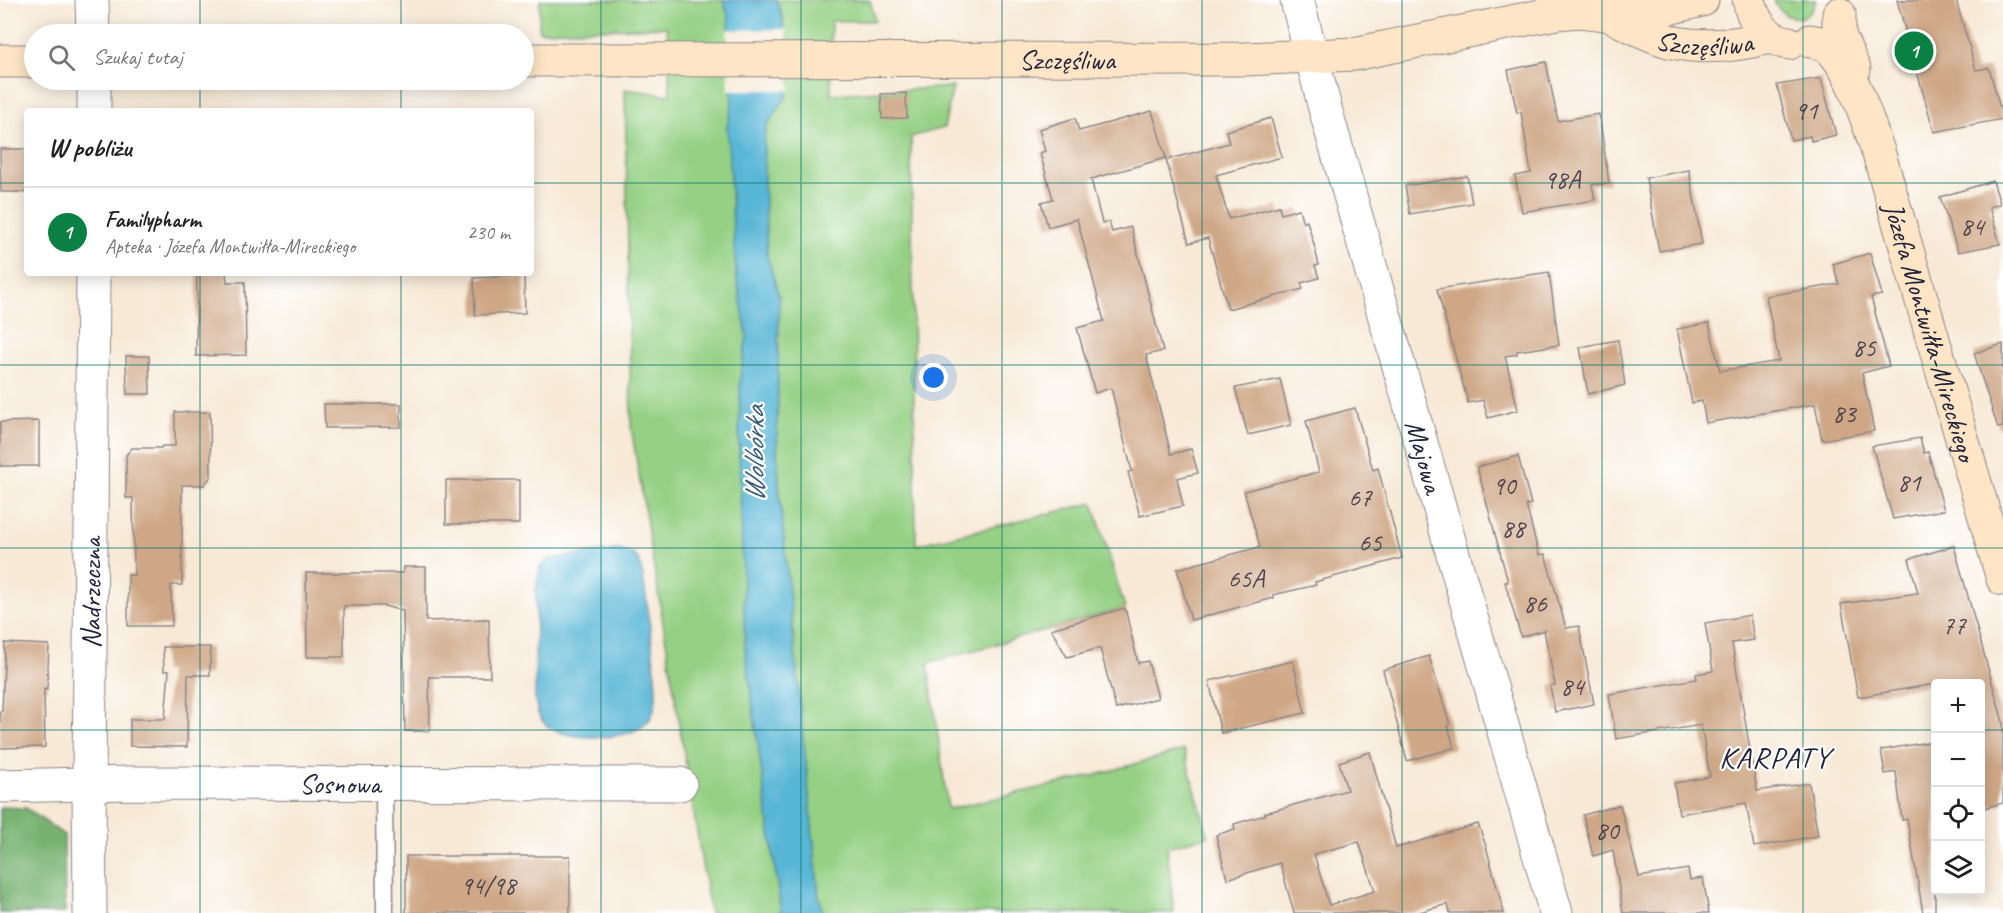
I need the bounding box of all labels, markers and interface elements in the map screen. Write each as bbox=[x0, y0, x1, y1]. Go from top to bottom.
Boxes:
street label: Szczęśliwa bbox=[1652, 21, 1757, 63]
search box bbox=[24, 24, 534, 90]
pin: 1 bbox=[1894, 28, 1934, 74]
icon: search bbox=[45, 41, 78, 74]
street label: Szczęśliwa bbox=[1019, 42, 1117, 77]
text: Szukaj tutaj bbox=[93, 43, 183, 71]
house number: 91 bbox=[1794, 94, 1819, 127]
text: W pobliżu bbox=[48, 131, 131, 164]
house number: 98A bbox=[1544, 163, 1582, 196]
street label: Józefa Montwiłła-Mireckiego bbox=[1876, 196, 1986, 468]
text: Familypharm bbox=[105, 206, 201, 234]
house number: 84 bbox=[1960, 210, 1986, 243]
text: 1 bbox=[63, 220, 72, 245]
text: 230 m bbox=[467, 220, 510, 245]
text: Apteka · Józefa Montwiłła-Mireckiego bbox=[105, 234, 355, 259]
house number: 85 bbox=[1852, 331, 1877, 364]
your location bbox=[919, 363, 948, 392]
house number: 83 bbox=[1832, 397, 1858, 430]
water label: Wolbórka bbox=[735, 403, 773, 502]
street label: Majowa bbox=[1398, 416, 1453, 499]
house number: 81 bbox=[1897, 466, 1922, 499]
house number: 90 bbox=[1492, 469, 1518, 502]
house number: 67 bbox=[1348, 481, 1373, 514]
house number: 88 bbox=[1501, 512, 1527, 545]
house number: 65 bbox=[1358, 526, 1383, 559]
street label: Nadrzeczna bbox=[73, 535, 108, 649]
house number: 65A bbox=[1228, 562, 1266, 595]
house number: 86 bbox=[1523, 587, 1548, 620]
house number: 77 bbox=[1942, 609, 1967, 642]
house number: 84 bbox=[1560, 670, 1586, 703]
map controls bbox=[1931, 679, 1985, 895]
button: + bbox=[1931, 679, 1985, 733]
button: − bbox=[1931, 733, 1985, 787]
district label: KARPATY bbox=[1719, 738, 1835, 776]
street label: Sosnowa bbox=[299, 766, 383, 801]
button: locate bbox=[1931, 787, 1985, 841]
house number: 80 bbox=[1595, 814, 1621, 847]
button: layers bbox=[1931, 841, 1985, 895]
house number: 94/98 bbox=[460, 869, 518, 902]

